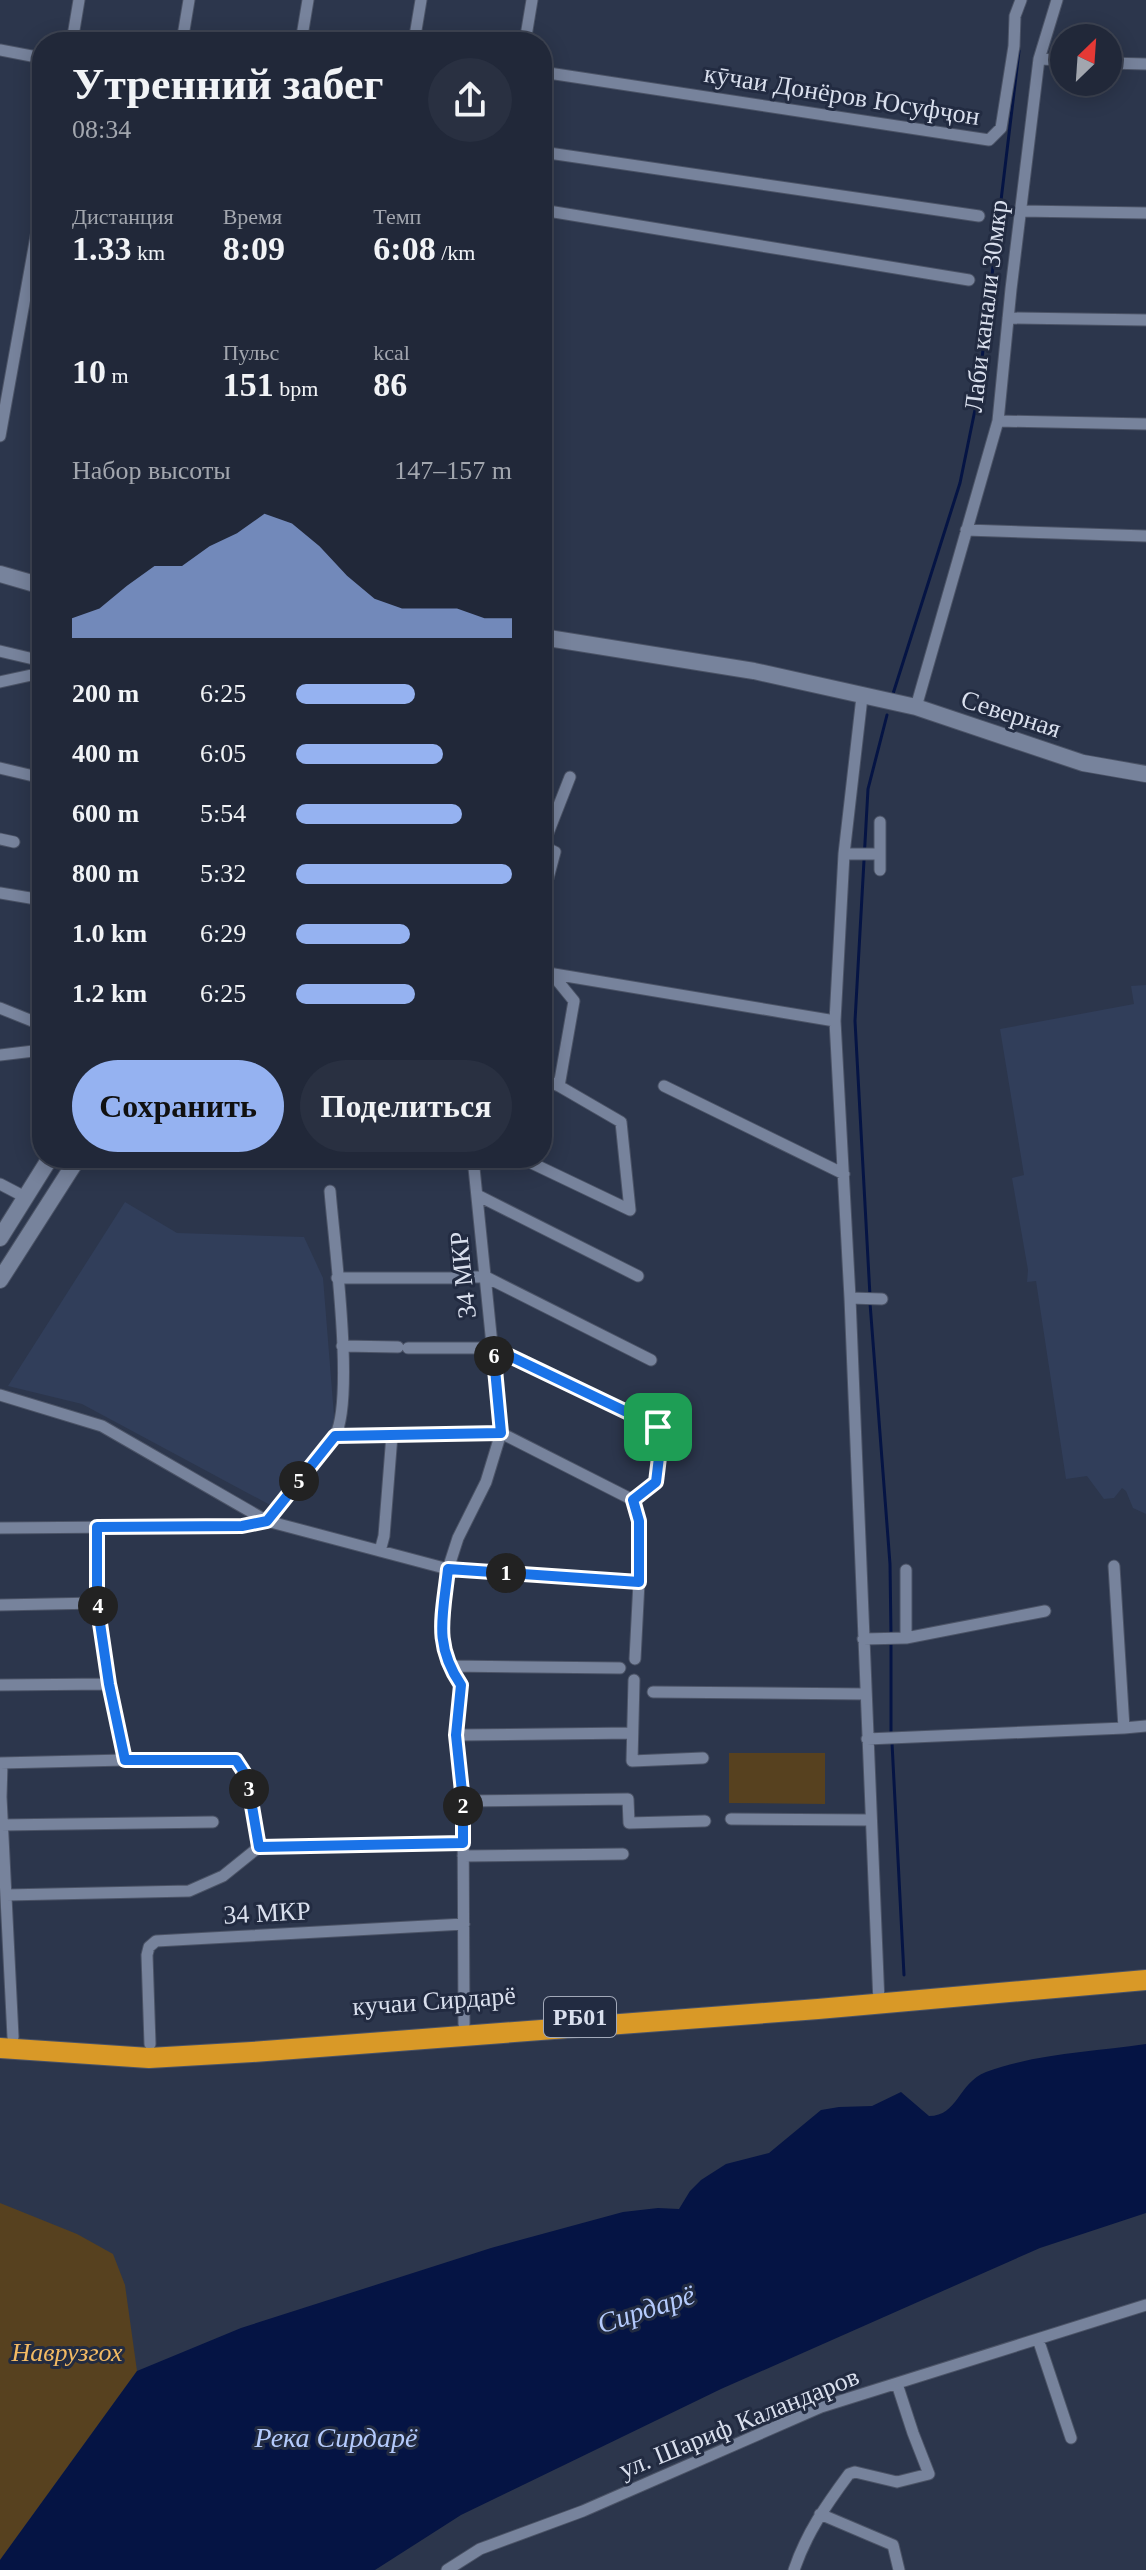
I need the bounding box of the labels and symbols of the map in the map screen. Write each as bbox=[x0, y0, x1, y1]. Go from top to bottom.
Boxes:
north arrow bbox=[1050, 24, 1122, 96]
street label: кӯчаи Донёров Юсуфҷон bbox=[702, 59, 982, 131]
street label: Лаби канали 30мкр bbox=[959, 198, 1013, 414]
street label: Северная bbox=[957, 684, 1065, 744]
street label: 34 МКР bbox=[444, 1230, 482, 1320]
pin: 6 bbox=[474, 1336, 514, 1376]
pin bbox=[624, 1393, 692, 1461]
pin: 5 bbox=[279, 1461, 319, 1501]
pin: 1 bbox=[486, 1553, 526, 1593]
pin: 4 bbox=[78, 1586, 118, 1626]
pin: 3 bbox=[229, 1769, 269, 1809]
pin: 2 bbox=[443, 1786, 483, 1826]
street label: 34 МКР bbox=[223, 1896, 311, 1930]
street label: кучаи Сирдарё bbox=[351, 1981, 517, 2021]
road number: РБ01 bbox=[544, 1997, 616, 2037]
water label: Сирдарё bbox=[593, 2278, 699, 2339]
park label: Наврузгох bbox=[10, 2338, 123, 2367]
street label: ул. Шариф Каландаров bbox=[615, 2362, 863, 2484]
water label: Река Сирдарё bbox=[254, 2422, 418, 2453]

